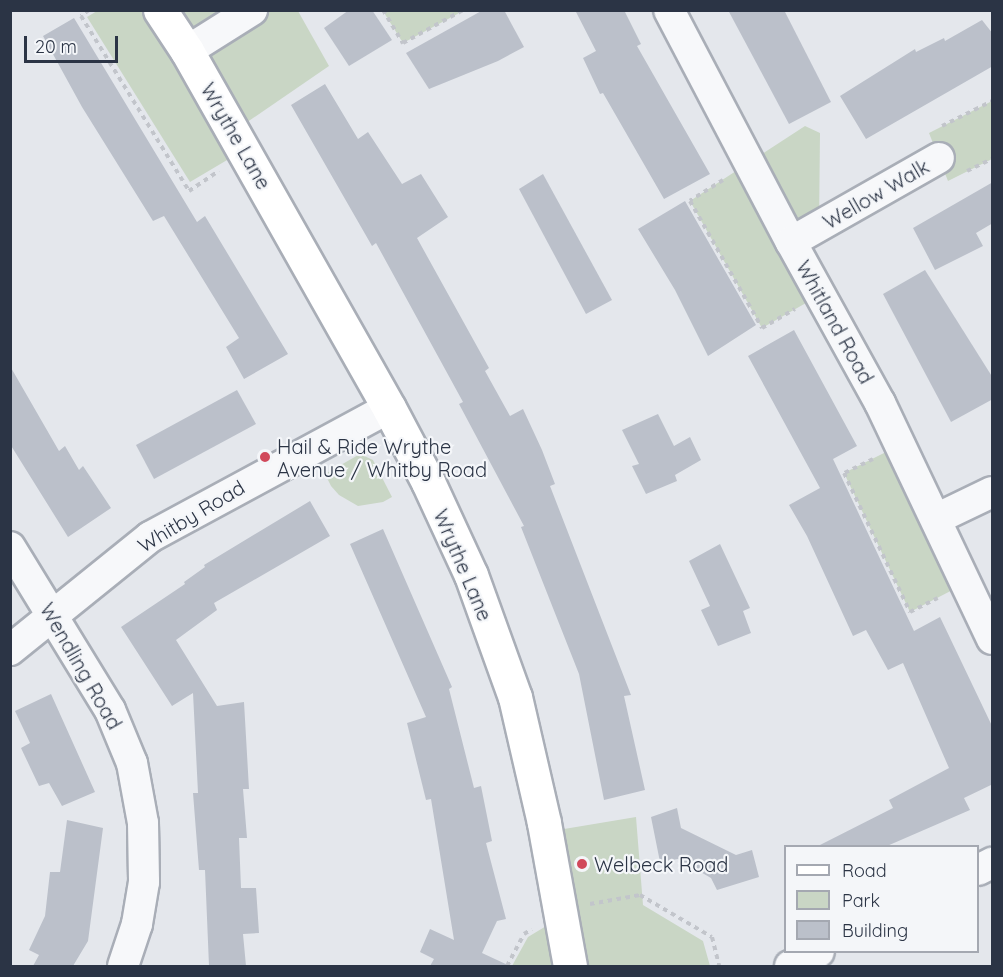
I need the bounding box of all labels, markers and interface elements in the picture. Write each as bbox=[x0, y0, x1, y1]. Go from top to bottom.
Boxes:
scale bar bbox=[27, 24, 122, 62]
text: 20 m bbox=[35, 35, 77, 58]
street label: Wrythe Lane bbox=[196, 79, 276, 193]
street label: Wellow Walk bbox=[819, 154, 933, 234]
street label: Whitland Road bbox=[791, 256, 879, 388]
place label: Hail & Ride Wrythe Avenue / Whitby Road bbox=[277, 434, 487, 481]
marker: Hail & Ride Wrythe Avenue / Whitby Road bbox=[258, 450, 272, 464]
street label: Whitby Road bbox=[133, 475, 249, 557]
street label: Wrythe Lane bbox=[429, 506, 497, 624]
street label: Wendling Road bbox=[35, 599, 127, 733]
legend bbox=[784, 845, 979, 953]
place label: Welbeck Road bbox=[594, 852, 728, 876]
marker: Welbeck Road bbox=[575, 857, 589, 871]
text: Road bbox=[842, 859, 887, 882]
text: Park bbox=[842, 889, 880, 912]
text: Building bbox=[842, 919, 908, 942]

